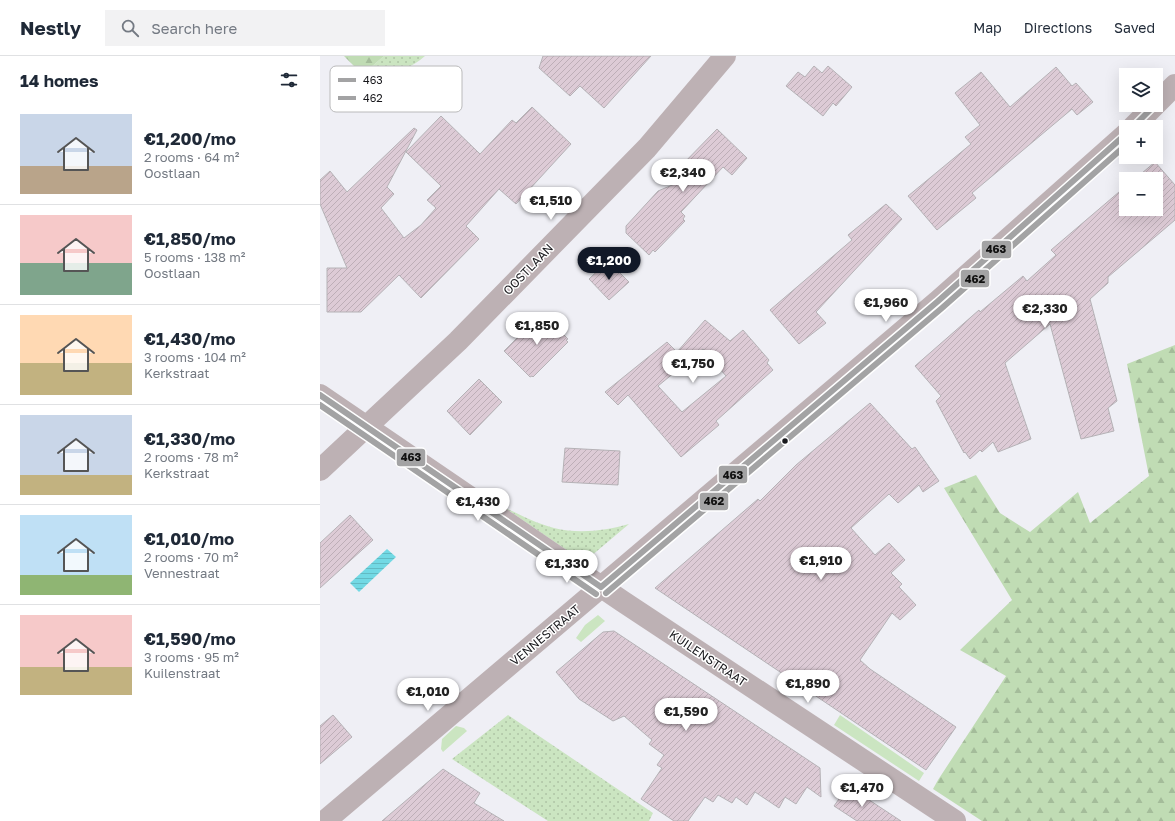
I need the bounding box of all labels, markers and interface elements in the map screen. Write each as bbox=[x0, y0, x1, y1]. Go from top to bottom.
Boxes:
search box bbox=[105, 10, 385, 46]
text: Nestly bbox=[20, 16, 81, 39]
icon: search bbox=[119, 17, 141, 39]
text: Search here bbox=[151, 19, 237, 37]
text: Map bbox=[973, 19, 1002, 36]
text: Directions bbox=[1024, 19, 1092, 36]
text: Saved bbox=[1114, 19, 1155, 36]
legend bbox=[330, 66, 462, 112]
map controls bbox=[1119, 68, 1163, 216]
button: layers bbox=[1119, 68, 1163, 112]
icon: filters bbox=[278, 69, 300, 91]
text: 14 homes bbox=[20, 70, 99, 91]
text: 463 bbox=[363, 73, 383, 86]
text: 462 bbox=[363, 91, 383, 104]
button: + bbox=[1119, 120, 1163, 164]
text: €1,200/mo bbox=[144, 128, 236, 149]
icon: home bbox=[52, 130, 100, 178]
text: 2 rooms · 64 m² bbox=[144, 149, 239, 165]
pin: €2,340 bbox=[650, 159, 716, 193]
text: €2,340 bbox=[660, 164, 706, 180]
text: Oostlaan bbox=[144, 165, 200, 181]
button: − bbox=[1119, 172, 1163, 216]
pin: €1,510 bbox=[518, 187, 584, 221]
text: €1,510 bbox=[529, 192, 573, 208]
text: €1,850/mo bbox=[144, 228, 236, 249]
icon: home bbox=[52, 231, 100, 279]
street label: OOSTLAAN bbox=[500, 240, 556, 298]
line badge: 463 bbox=[981, 240, 1012, 259]
text: 463 bbox=[986, 242, 1007, 255]
pin: €1,200 bbox=[576, 247, 642, 281]
text: 5 rooms · 138 m² bbox=[144, 249, 245, 265]
text: €1,200 bbox=[587, 252, 631, 268]
text: Oostlaan bbox=[144, 265, 200, 281]
line badge: 462 bbox=[960, 269, 990, 288]
text: 462 bbox=[965, 272, 986, 285]
pin: €1,960 bbox=[853, 289, 919, 323]
text: €1,960 bbox=[864, 294, 908, 310]
pin: €2,330 bbox=[1012, 295, 1078, 329]
text: €2,330 bbox=[1022, 300, 1068, 316]
pin: €1,850 bbox=[504, 312, 570, 346]
text: €1,850 bbox=[515, 317, 559, 333]
text: €1,430/mo bbox=[144, 328, 235, 349]
icon: home bbox=[52, 331, 100, 379]
text: 3 rooms · 104 m² bbox=[144, 349, 246, 365]
pin: €1,750 bbox=[660, 350, 726, 384]
text: €1,750 bbox=[671, 355, 715, 371]
text: Kerkstraat bbox=[144, 365, 209, 381]
text: €1,330/mo bbox=[144, 428, 235, 449]
icon: home bbox=[52, 431, 100, 479]
unlabelled marker bbox=[780, 436, 790, 446]
line badge: 463 bbox=[396, 448, 426, 467]
text: 2 rooms · 78 m² bbox=[144, 449, 238, 465]
text: 463 bbox=[401, 450, 422, 463]
text: Kerkstraat bbox=[144, 465, 209, 481]
line badge: 463 bbox=[718, 465, 748, 484]
text: 463 bbox=[723, 468, 744, 481]
pin: €1,430 bbox=[445, 488, 511, 522]
line badge: 462 bbox=[699, 492, 729, 511]
text: €1,430 bbox=[456, 493, 500, 509]
text: 462 bbox=[704, 494, 725, 507]
text: €1,010/mo bbox=[144, 528, 234, 549]
icon: home bbox=[52, 531, 100, 579]
pin: €1,910 bbox=[788, 547, 854, 581]
text: 2 rooms · 70 m² bbox=[144, 549, 239, 565]
pin: €1,330 bbox=[534, 550, 600, 584]
text: €1,910 bbox=[799, 552, 843, 568]
text: €1,330 bbox=[545, 555, 589, 571]
text: Vennestraat bbox=[144, 565, 220, 581]
street label: VENNESTRAAT bbox=[507, 601, 584, 669]
street label: KUILENSTRAAT bbox=[666, 627, 750, 690]
text: €1,590/mo bbox=[144, 628, 236, 649]
icon: home bbox=[52, 631, 100, 679]
text: 3 rooms · 95 m² bbox=[144, 649, 239, 665]
text: Kuilenstraat bbox=[144, 665, 220, 681]
pin: €1,890 bbox=[775, 670, 841, 704]
text: €1,890 bbox=[785, 675, 831, 691]
pin: €1,010 bbox=[395, 678, 461, 712]
text: €1,010 bbox=[406, 683, 450, 699]
pin: €1,590 bbox=[653, 698, 719, 732]
text: €1,590 bbox=[664, 703, 708, 719]
pin: €1,470 bbox=[829, 774, 895, 808]
text: €1,470 bbox=[840, 779, 884, 795]

